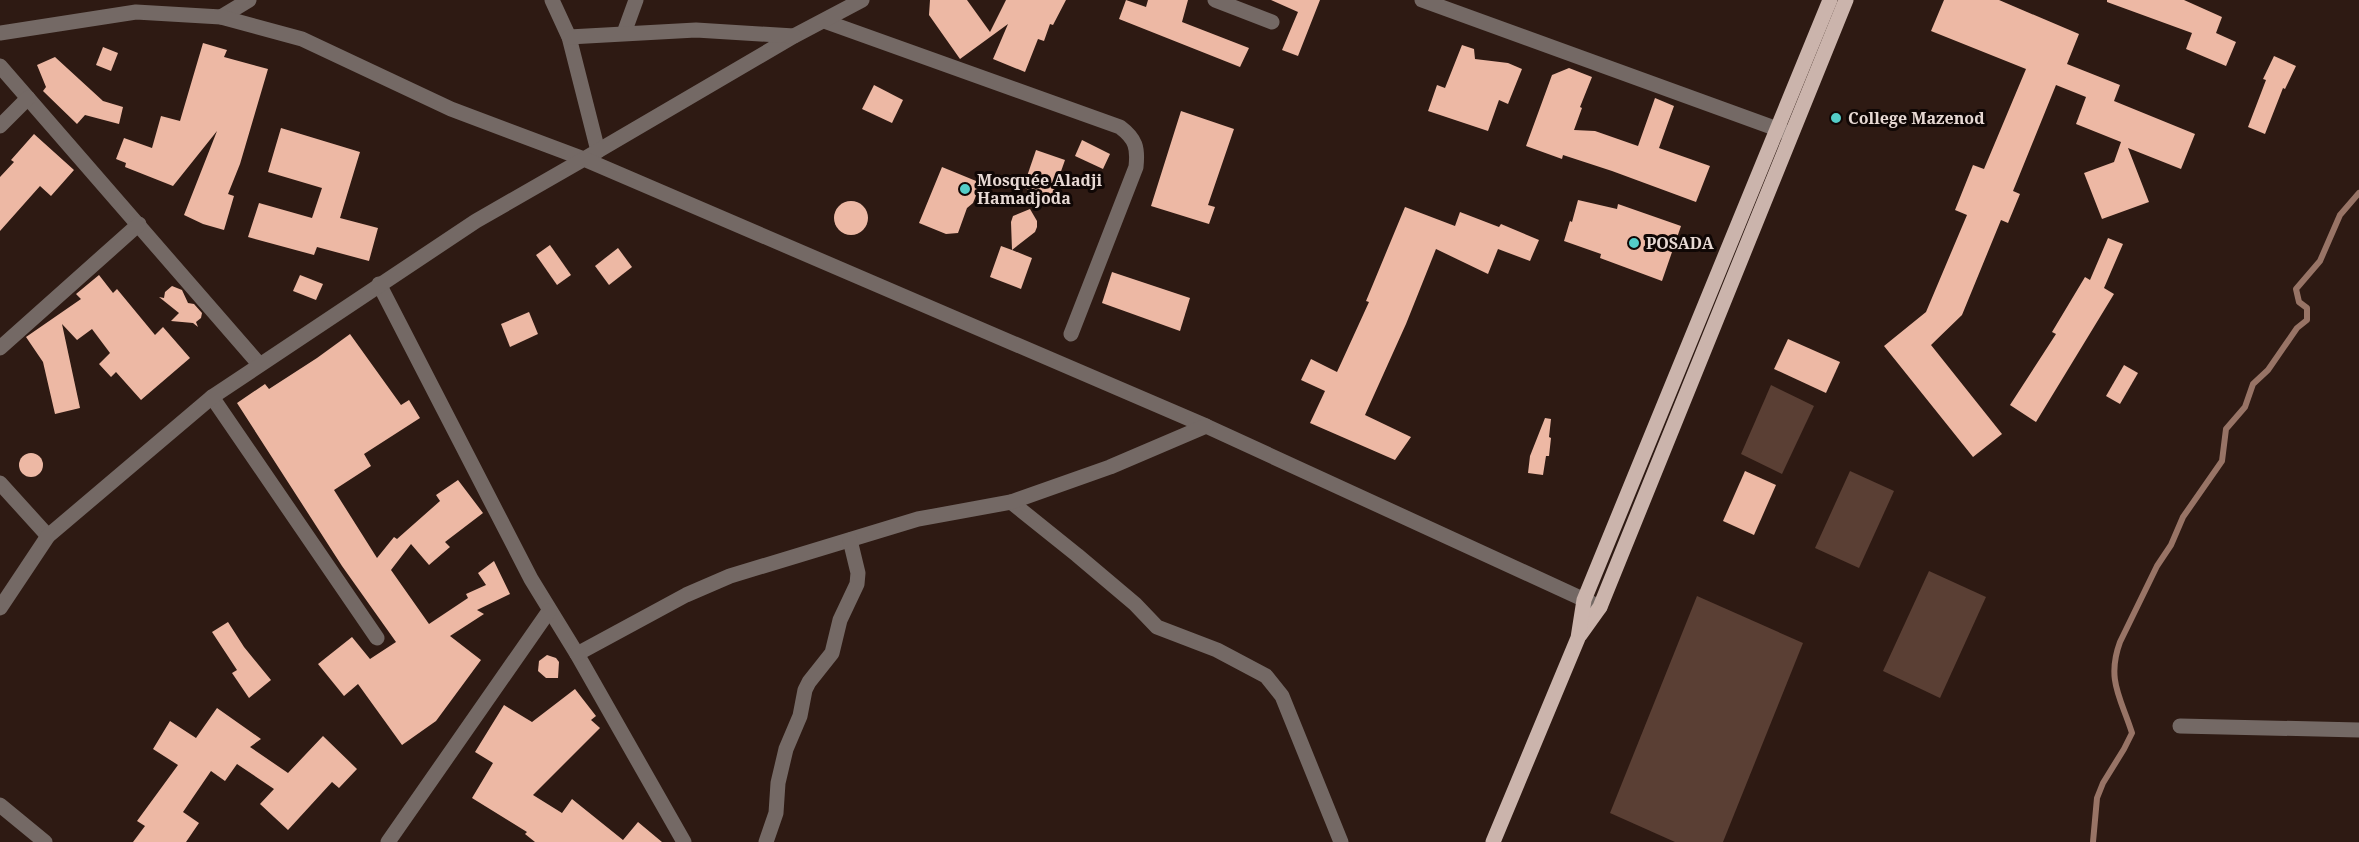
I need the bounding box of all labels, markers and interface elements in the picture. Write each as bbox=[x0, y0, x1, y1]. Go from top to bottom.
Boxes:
place label: College Mazenod bbox=[1848, 107, 1985, 129]
marker: College Mazenod bbox=[1829, 111, 1843, 125]
place label: Mosquée Aladji Hamadjoda bbox=[977, 169, 1102, 209]
marker: Mosquée Aladji Hamadjoda bbox=[958, 182, 972, 196]
place label: POSADA bbox=[1646, 232, 1715, 254]
marker: POSADA bbox=[1627, 236, 1641, 250]

